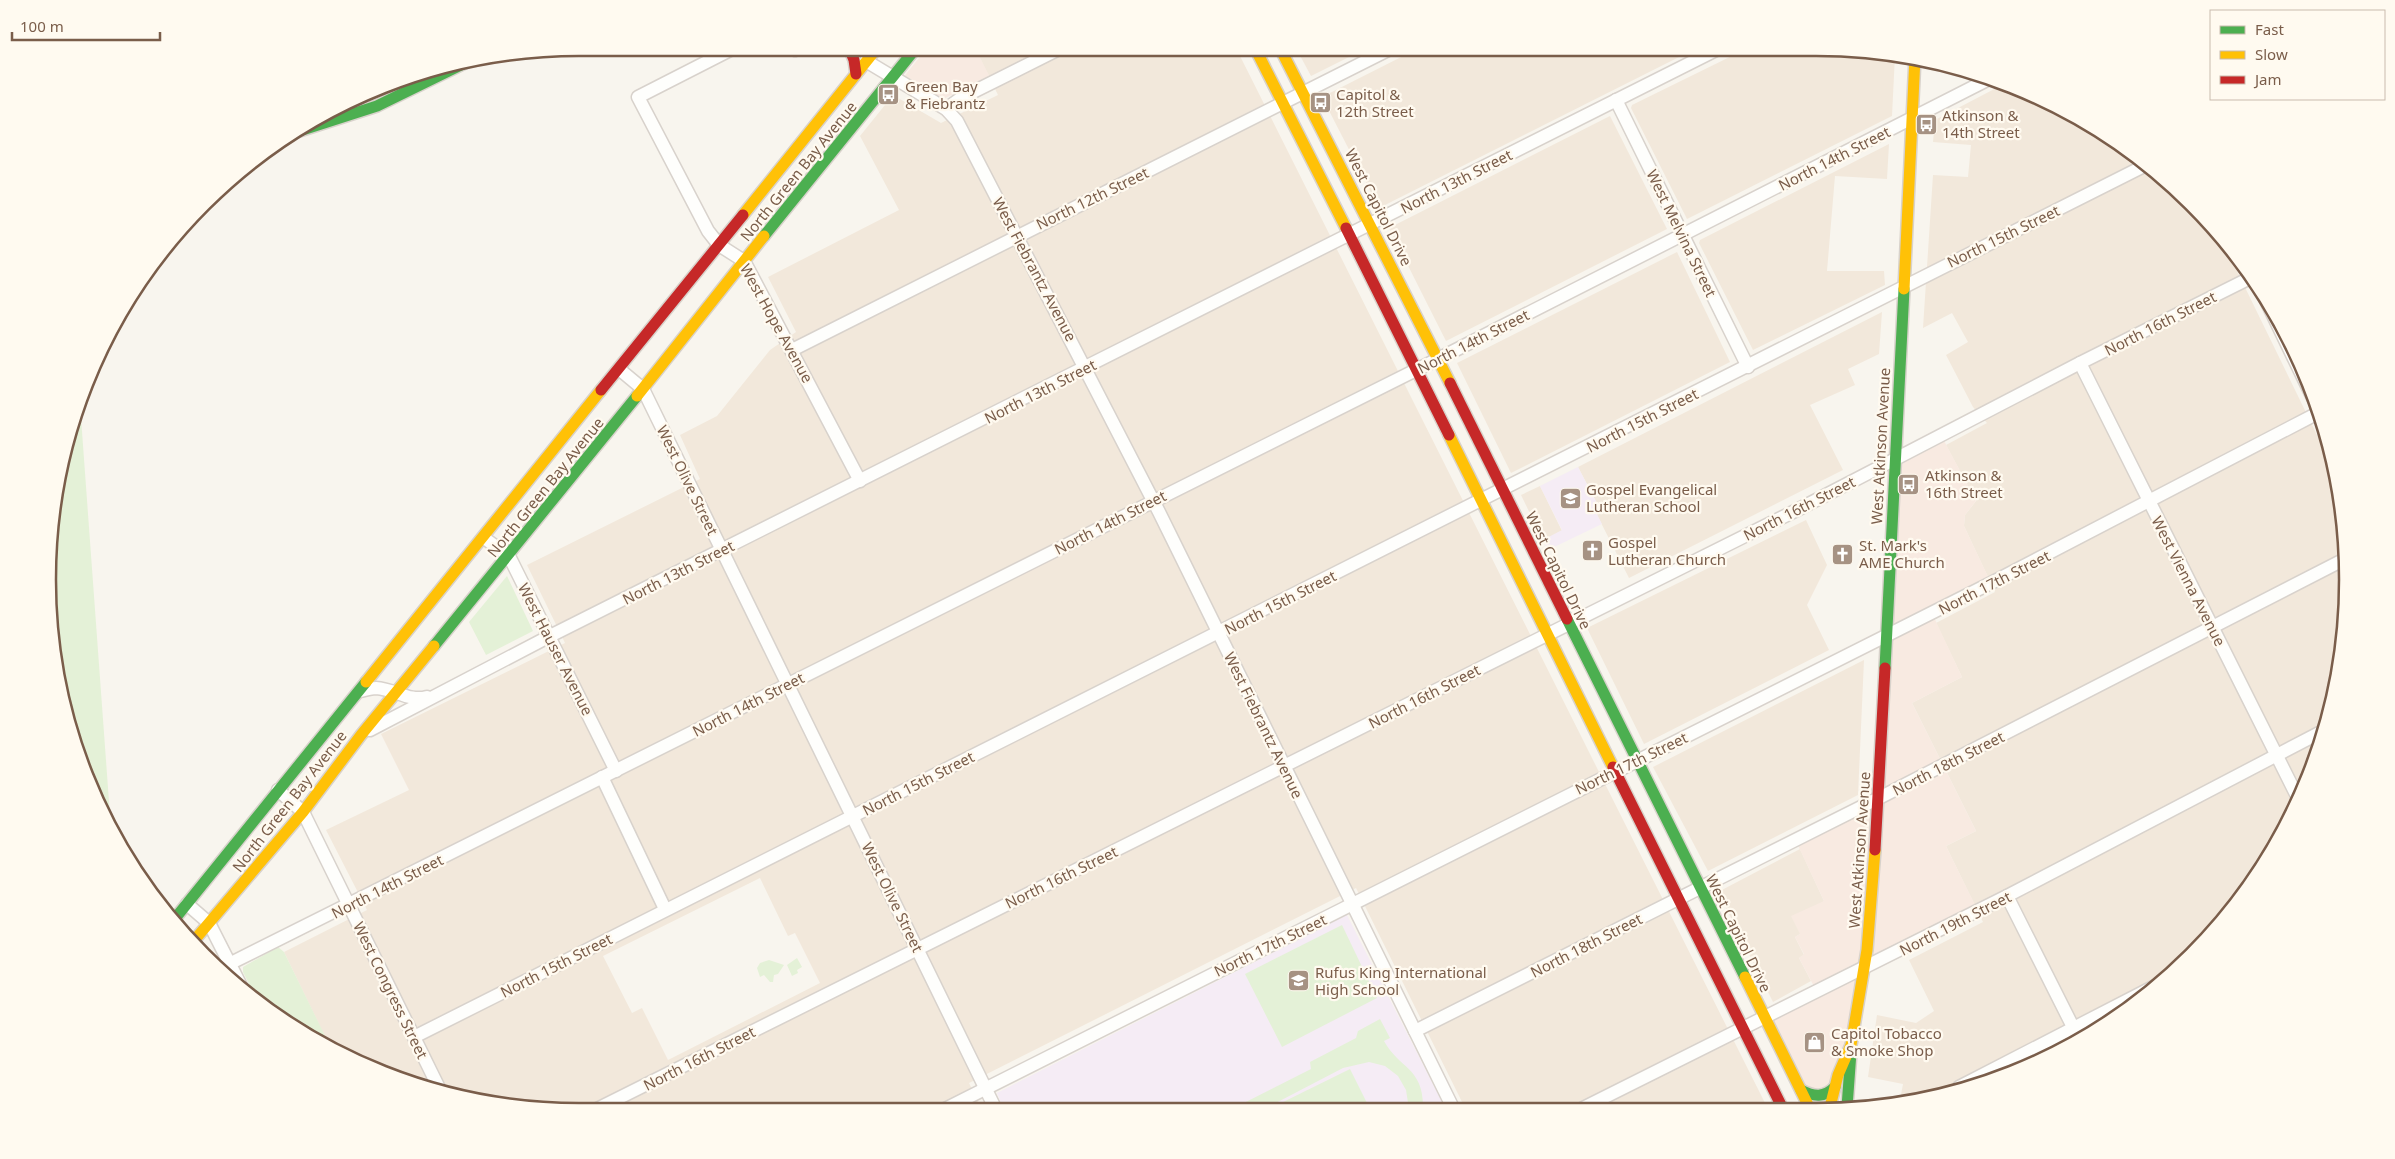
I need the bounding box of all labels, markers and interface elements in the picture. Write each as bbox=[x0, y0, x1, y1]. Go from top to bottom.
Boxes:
scale bar bbox=[12, 10, 160, 42]
legend bbox=[2210, 10, 2385, 100]
text: 100 m bbox=[20, 16, 64, 36]
text: Fast bbox=[2255, 19, 2284, 39]
text: Slow bbox=[2255, 44, 2288, 64]
text: Jam bbox=[2253, 69, 2282, 89]
place label: Green Bay & Fiebrantz bbox=[905, 76, 985, 113]
bus stop icon: Green Bay & Fiebrantz bbox=[877, 83, 901, 107]
place label: Capitol & 12th Street bbox=[1336, 84, 1414, 121]
bus stop icon: Capitol & 12th Street bbox=[1308, 91, 1332, 115]
street label: North Green Bay Avenue bbox=[735, 97, 861, 245]
place label: Atkinson & 14th Street bbox=[1942, 105, 2020, 142]
bus stop icon: Atkinson & 14th Street bbox=[1914, 112, 1938, 136]
street label: North 14th Street bbox=[1775, 121, 1894, 195]
street label: North 13th Street bbox=[1397, 144, 1516, 218]
street label: West Capitol Drive bbox=[1341, 145, 1417, 269]
street label: North 12th Street bbox=[1032, 162, 1152, 234]
street label: West Melvina Street bbox=[1642, 166, 1722, 301]
street label: West Fiebrantz Avenue bbox=[988, 193, 1082, 345]
street label: North 15th Street bbox=[1943, 200, 2063, 272]
street label: West Hope Avenue bbox=[736, 260, 818, 386]
street label: North 16th Street bbox=[2101, 286, 2220, 360]
street label: North 14th Street bbox=[1414, 304, 1533, 378]
street label: North 13th Street bbox=[981, 354, 1100, 428]
street label: West Atkinson Avenue bbox=[1866, 367, 1894, 525]
street label: North 15th Street bbox=[1583, 383, 1702, 457]
street label: North Green Bay Avenue bbox=[482, 413, 608, 561]
street label: West Olive Street bbox=[653, 422, 724, 539]
place label: Atkinson & 16th Street bbox=[1925, 465, 2003, 502]
street label: North 16th Street bbox=[1740, 471, 1859, 545]
bus stop icon: Atkinson & 16th Street bbox=[1897, 472, 1921, 496]
place label: Gospel Evangelical Lutheran School bbox=[1586, 479, 1717, 516]
street label: North 14th Street bbox=[1051, 485, 1170, 559]
school or university icon: Gospel Evangelical Lutheran School bbox=[1558, 486, 1582, 510]
street label: West Capitol Drive bbox=[1522, 508, 1596, 632]
street label: West Vienna Avenue bbox=[2148, 513, 2230, 649]
place label: Gospel Lutheran Church bbox=[1608, 532, 1726, 569]
street label: North 13th Street bbox=[619, 535, 738, 609]
place label: St. Mark's AME Church bbox=[1859, 535, 1945, 572]
church icon: Gospel Lutheran Church bbox=[1580, 539, 1604, 563]
church icon: St. Mark's AME Church bbox=[1831, 542, 1855, 566]
street label: North 17th Street bbox=[1935, 545, 2054, 619]
street label: North 15th Street bbox=[1221, 565, 1340, 639]
street label: West Hauser Avenue bbox=[514, 579, 598, 719]
street label: West Fiebrantz Avenue bbox=[1220, 648, 1308, 802]
street label: North 16th Street bbox=[1365, 659, 1484, 733]
street label: North 14th Street bbox=[689, 667, 808, 741]
street label: North Green Bay Avenue bbox=[227, 726, 351, 876]
street label: North 18th Street bbox=[1889, 726, 2008, 800]
street label: North 17th Street bbox=[1571, 727, 1691, 799]
street label: North 15th Street bbox=[859, 746, 978, 820]
street label: West Atkinson Avenue bbox=[1844, 771, 1874, 929]
street label: West Olive Street bbox=[858, 839, 929, 956]
street label: North 16th Street bbox=[1001, 841, 1121, 913]
street label: North 14th Street bbox=[328, 849, 447, 923]
street label: West Capitol Drive bbox=[1702, 871, 1776, 995]
street label: North 19th Street bbox=[1896, 886, 2015, 960]
street label: North 18th Street bbox=[1527, 908, 1646, 982]
street label: North 17th Street bbox=[1210, 909, 1330, 981]
street label: West Congress Street bbox=[349, 918, 433, 1062]
street label: North 15th Street bbox=[497, 928, 616, 1002]
place label: Rufus King International High School bbox=[1315, 962, 1487, 999]
school or university icon: Rufus King International High School bbox=[1287, 969, 1311, 993]
street label: North 16th Street bbox=[640, 1021, 759, 1095]
place label: Capitol Tobacco & Smoke Shop bbox=[1831, 1023, 1942, 1060]
shop icon: Capitol Tobacco & Smoke Shop bbox=[1803, 1030, 1827, 1054]

